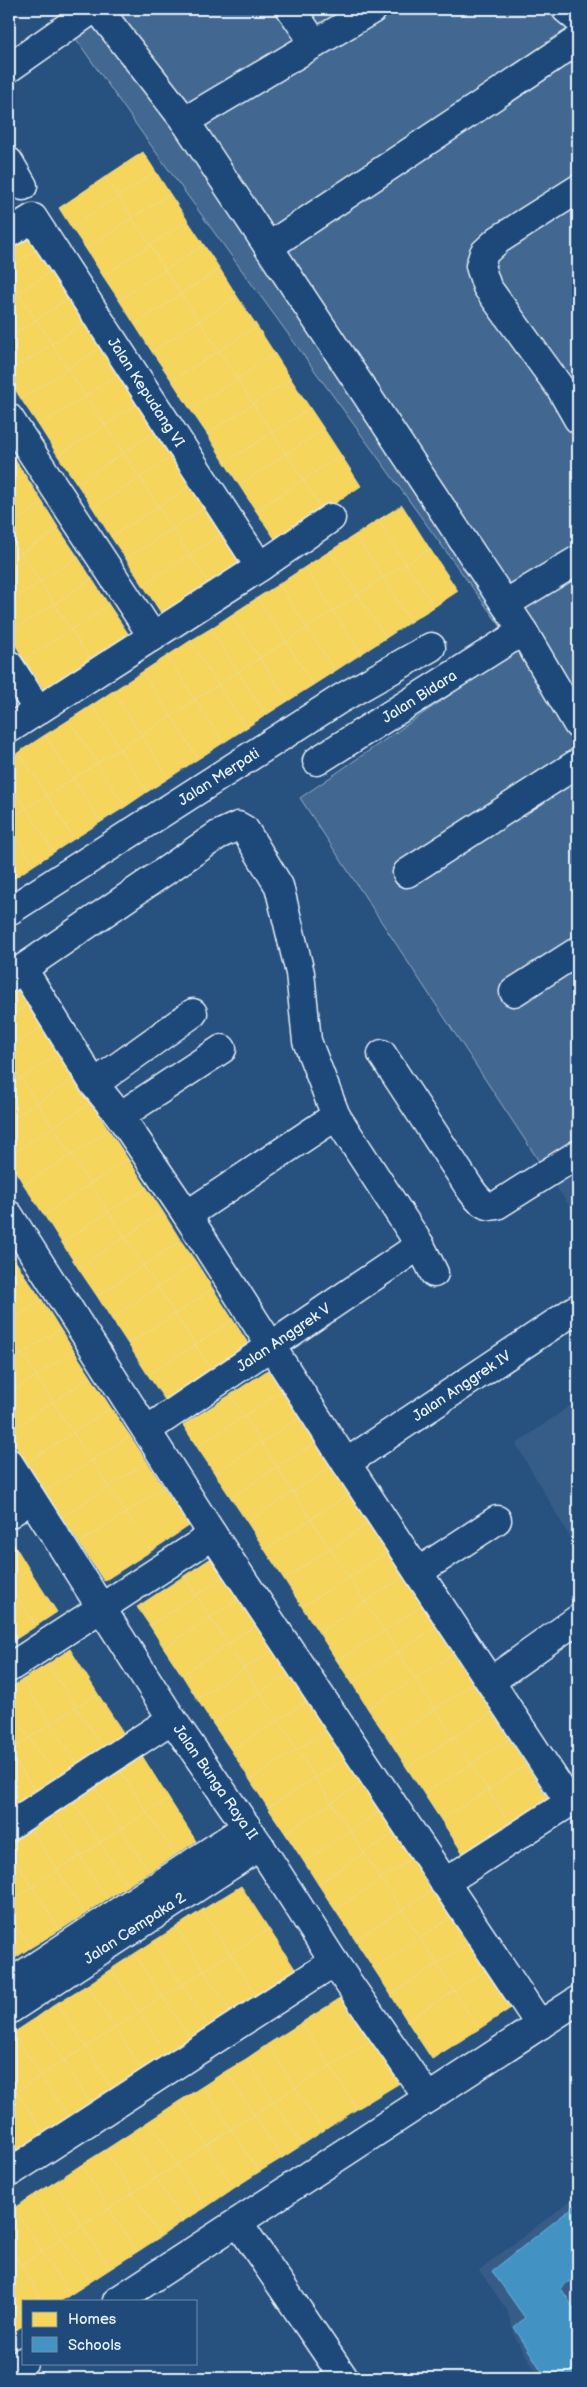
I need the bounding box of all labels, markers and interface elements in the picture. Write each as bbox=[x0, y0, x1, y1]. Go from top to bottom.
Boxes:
street label: Jalan Kepudang VI bbox=[103, 334, 189, 451]
street label: Jalan Bidara bbox=[379, 666, 461, 728]
street label: Jalan Merpati bbox=[175, 744, 263, 810]
street label: Jalan Anggrek V bbox=[233, 1299, 335, 1376]
street label: Jalan Anggrek IV bbox=[409, 1346, 515, 1426]
street label: Jalan Bunga Raya II bbox=[169, 1721, 262, 1844]
street label: Jalan Cempaka 2 bbox=[80, 1888, 190, 1969]
legend bbox=[22, 2300, 198, 2364]
text: Homes bbox=[68, 2310, 117, 2329]
text: Schools bbox=[68, 2336, 122, 2355]

